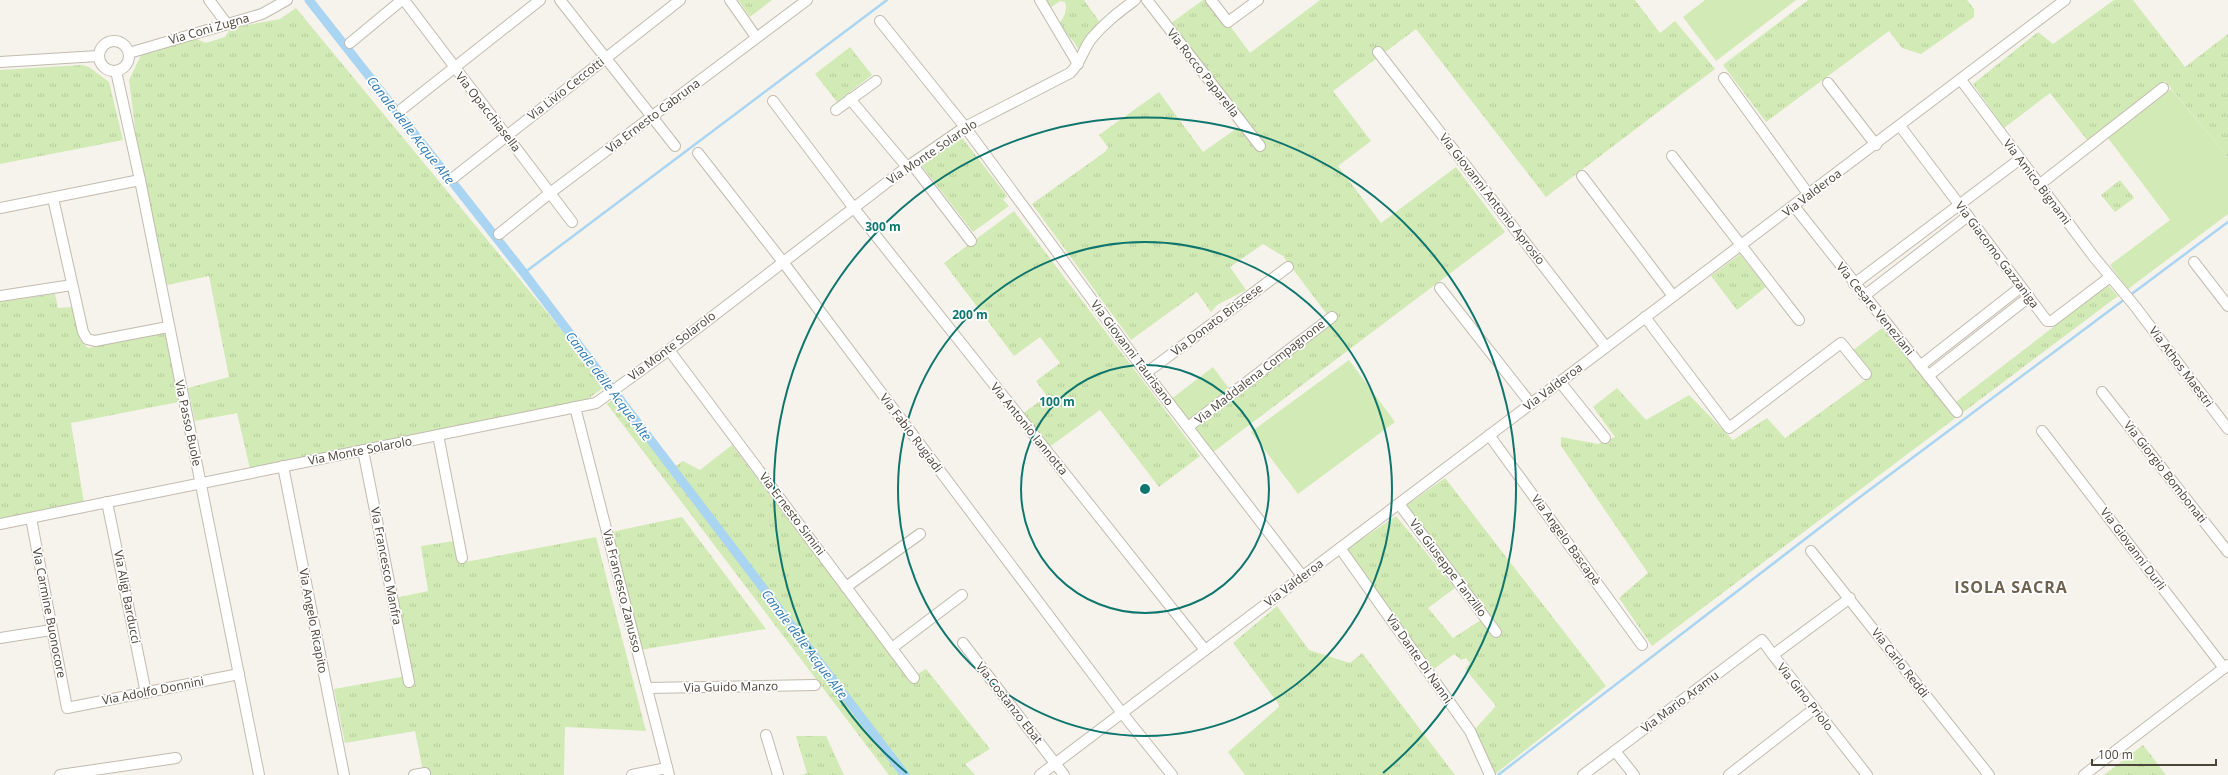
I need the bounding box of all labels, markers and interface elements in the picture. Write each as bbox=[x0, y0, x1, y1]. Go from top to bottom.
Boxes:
street label: Via Coni Zugna bbox=[167, 9, 251, 48]
street label: Via Rocco Paparella bbox=[1163, 25, 1244, 121]
street label: Via Livio Ceccotti bbox=[524, 53, 608, 124]
street label: Via Opacchiasella bbox=[452, 68, 525, 155]
water label: Canale delle Acque Alte bbox=[363, 72, 459, 188]
street label: Via Ernesto Cabruna bbox=[602, 75, 703, 157]
street label: Via Monte Solarolo bbox=[883, 115, 980, 188]
street label: Via Giovanni Antonio Aprosio bbox=[1436, 129, 1549, 268]
street label: Via Amico Bignami bbox=[2000, 135, 2075, 228]
street label: Via Valderoa bbox=[1779, 165, 1845, 220]
street label: Via Giacomo Gazzaniga bbox=[1952, 198, 2043, 312]
text: 300 m bbox=[865, 218, 901, 235]
street label: Via Cesare Veneziani bbox=[1833, 259, 1918, 359]
street label: Via Donato Briscese bbox=[1167, 279, 1266, 360]
street label: Via Giovanni Taurisano bbox=[1087, 296, 1178, 409]
text: 200 m bbox=[952, 306, 988, 323]
street label: Via Monte Solarolo bbox=[625, 307, 719, 384]
street label: Via Maddalena Compagnone bbox=[1191, 315, 1328, 428]
street label: Via Athos Maestri bbox=[2145, 323, 2217, 411]
water label: Canale delle Acque Alte bbox=[562, 328, 656, 445]
street label: Via Valderoa bbox=[1520, 359, 1586, 414]
street label: Via Passo Buole bbox=[171, 378, 206, 468]
street label: Via Antonio Iannotta bbox=[987, 379, 1072, 478]
street label: Via Fabio Rugiadi bbox=[876, 390, 947, 476]
text: 100 m bbox=[1039, 393, 1075, 410]
street label: Via Giorgio Bombonati bbox=[2120, 417, 2211, 526]
street label: Via Monte Solarolo bbox=[307, 432, 413, 469]
street label: Via Ernesto Simini bbox=[755, 469, 829, 559]
centre of rings bbox=[1138, 482, 1152, 496]
street label: Via Angelo Bascapè bbox=[1528, 491, 1605, 589]
street label: Via Giovanni Durli bbox=[2097, 504, 2170, 594]
street label: Via Francesco Manfra bbox=[367, 505, 406, 626]
street label: Via Giuseppe Tanzillo bbox=[1406, 515, 1491, 620]
street label: Via Francesco Zanusso bbox=[599, 528, 646, 654]
street label: Via Carmine Buonocore bbox=[29, 547, 70, 680]
street label: Via Aligi Barducci bbox=[110, 549, 145, 645]
street label: Via Valderoa bbox=[1261, 555, 1327, 610]
street label: Via Angelo Ricapito bbox=[295, 567, 332, 675]
district label: ISOLA SACRA bbox=[1954, 576, 2068, 598]
water label: Canale delle Acque Alte bbox=[758, 586, 852, 703]
street label: Via Dante Di Nanni bbox=[1382, 611, 1457, 707]
street label: Via Carlo Reddi bbox=[1868, 624, 1933, 701]
street label: Via Costanzo Ebat bbox=[972, 658, 1047, 747]
street label: Via Gino Priolo bbox=[1773, 659, 1837, 734]
street label: Via Mario Aramu bbox=[1637, 667, 1722, 736]
street label: Via Adolfo Donnini bbox=[100, 672, 205, 709]
street label: Via Guido Manzo bbox=[684, 677, 778, 696]
scale bar bbox=[2092, 741, 2216, 767]
text: 100 m bbox=[2098, 746, 2133, 763]

